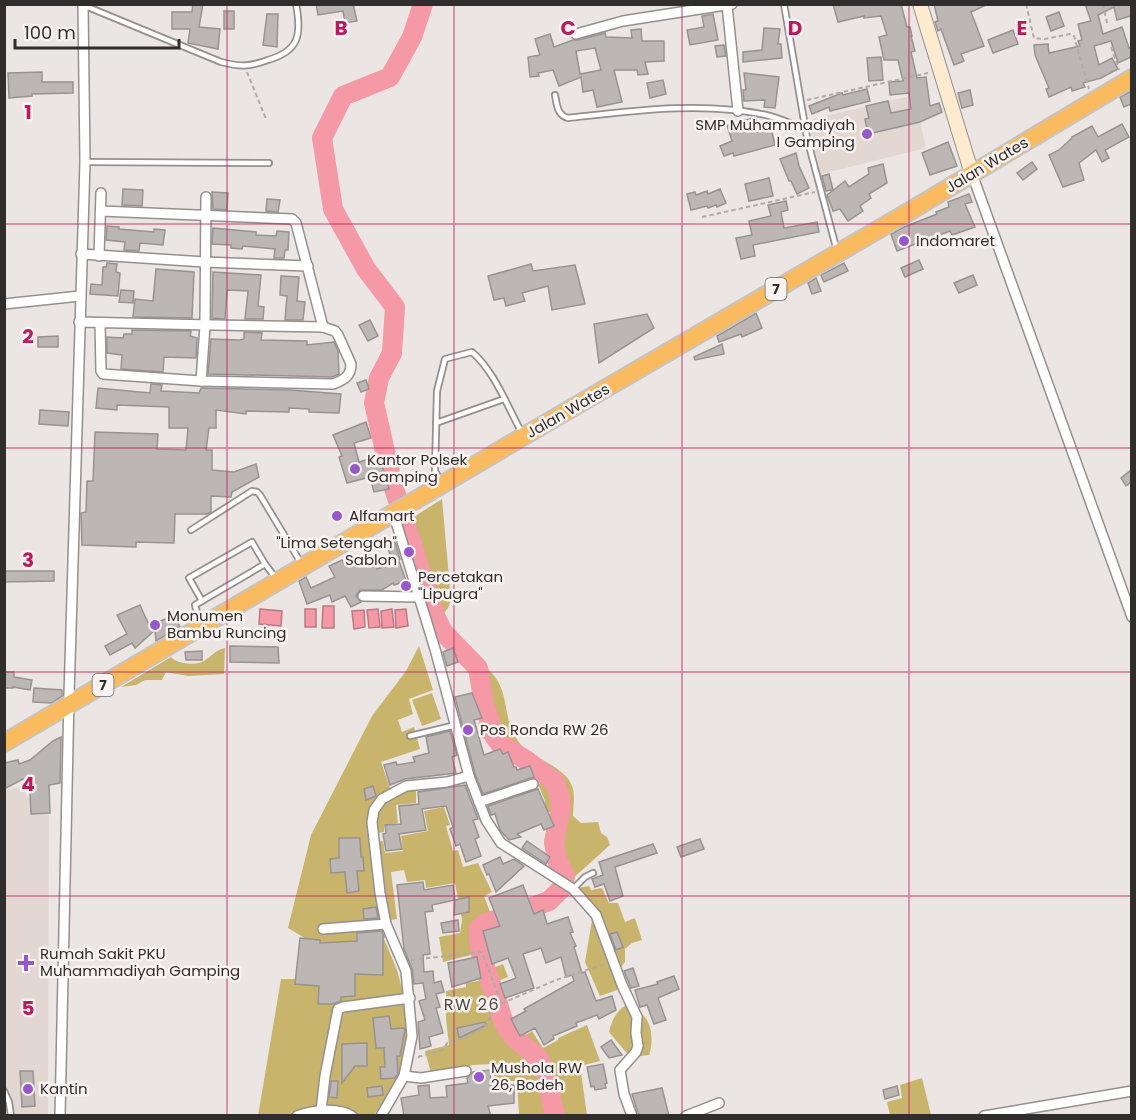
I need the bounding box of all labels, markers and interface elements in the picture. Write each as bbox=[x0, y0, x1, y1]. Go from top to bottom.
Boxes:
scale bar bbox=[15, 12, 178, 50]
text: B bbox=[334, 14, 348, 42]
text: C bbox=[560, 14, 576, 42]
text: D bbox=[788, 14, 802, 42]
text: E bbox=[1017, 14, 1027, 42]
text: 100 m bbox=[24, 20, 76, 45]
text: 1 bbox=[24, 98, 32, 126]
place label: SMP Muhammadiyah I Gamping bbox=[695, 114, 855, 152]
marker: SMP Muhammadiyah I Gamping bbox=[860, 127, 874, 141]
street label: Jalan Wates bbox=[942, 132, 1032, 197]
place label: Indomaret bbox=[916, 230, 995, 251]
marker: Indomaret bbox=[897, 234, 911, 248]
road number: 7 bbox=[766, 278, 786, 300]
text: 2 bbox=[22, 322, 34, 350]
street label: Jalan Wates bbox=[522, 378, 613, 443]
place label: Kantor Polsek Gamping bbox=[367, 449, 467, 487]
marker: Kantor Polsek Gamping bbox=[348, 462, 362, 476]
place label: Alfamart bbox=[349, 505, 415, 526]
marker: Alfamart bbox=[330, 509, 344, 523]
place label: "Lima Setengah" Sablon bbox=[276, 532, 397, 570]
marker: "Lima Setengah" Sablon bbox=[402, 545, 416, 559]
text: 3 bbox=[22, 546, 34, 574]
place label: Percetakan "Lipugra" bbox=[418, 566, 503, 604]
marker: Percetakan "Lipugra" bbox=[399, 579, 413, 593]
place label: Monumen Bambu Runcing bbox=[167, 605, 286, 643]
marker: Monumen Bambu Runcing bbox=[148, 618, 162, 632]
road number: 7 bbox=[92, 674, 114, 696]
place label: Pos Ronda RW 26 bbox=[480, 719, 609, 740]
marker: Pos Ronda RW 26 bbox=[461, 723, 475, 737]
text: 4 bbox=[21, 770, 35, 798]
place label: Rumah Sakit PKU Muhammadiyah Gamping bbox=[40, 943, 240, 981]
marker: Rumah Sakit PKU Muhammadiyah Gamping bbox=[17, 954, 35, 972]
district label: RW 26 bbox=[444, 993, 500, 1016]
text: 5 bbox=[22, 994, 35, 1022]
place label: Mushola RW 26, Bodeh bbox=[491, 1057, 583, 1095]
marker: Mushola RW 26, Bodeh bbox=[472, 1070, 486, 1084]
place label: Kantin bbox=[40, 1078, 87, 1099]
marker: Kantin bbox=[21, 1082, 35, 1096]

